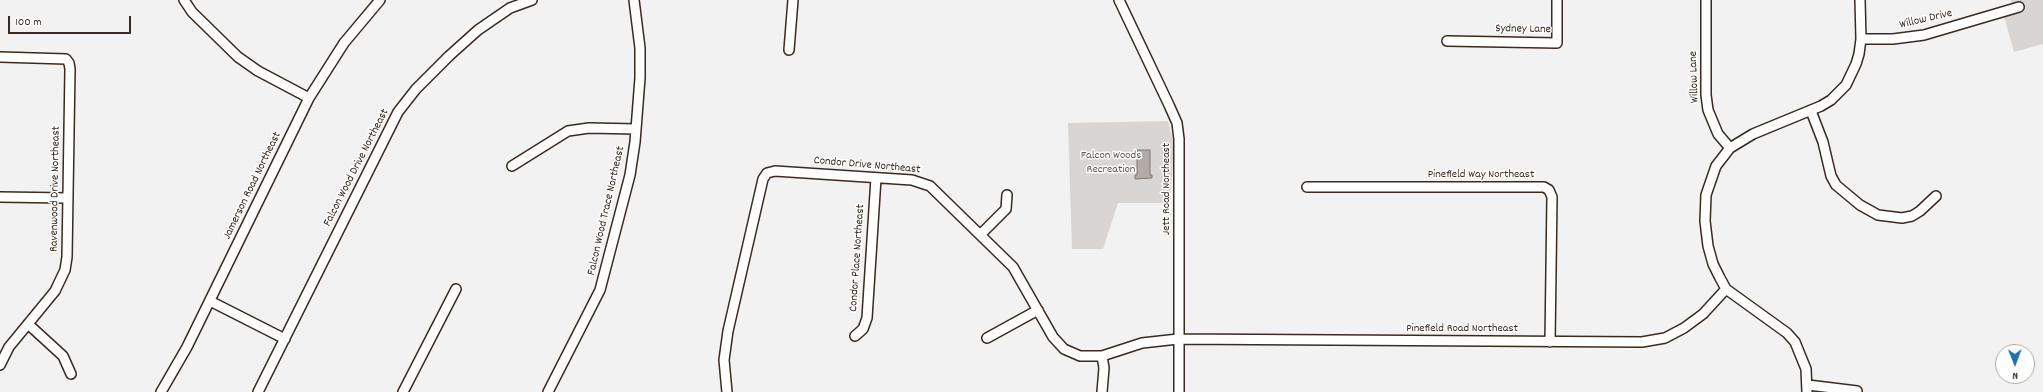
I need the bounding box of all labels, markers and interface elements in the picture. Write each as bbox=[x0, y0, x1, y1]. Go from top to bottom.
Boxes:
street label: Willow Drive bbox=[1898, 7, 1954, 33]
scale bar bbox=[10, 8, 133, 34]
text: 100 m bbox=[15, 14, 42, 31]
street label: Sydney Lane bbox=[1495, 22, 1551, 38]
street label: Willow Lane bbox=[1687, 51, 1703, 103]
street label: Falcon Wood Drive Northeast bbox=[321, 107, 393, 229]
street label: Ravenwood Drive Northeast bbox=[48, 126, 64, 252]
street label: Jamerson Road Northeast bbox=[221, 130, 285, 242]
street label: Jett Road Northeast bbox=[1160, 143, 1174, 235]
street label: Falcon Wood Trace Northeast bbox=[585, 145, 629, 277]
park label: Falcon Woods Recreation bbox=[1081, 149, 1141, 177]
street label: Condor Drive Northeast bbox=[813, 154, 921, 178]
street label: Pinefield Way Northeast bbox=[1428, 168, 1534, 182]
street label: Condor Place Northeast bbox=[847, 204, 869, 312]
street label: Pinefield Road Northeast bbox=[1406, 322, 1518, 336]
north arrow bbox=[1995, 344, 2035, 384]
text: N bbox=[2012, 367, 2018, 383]

